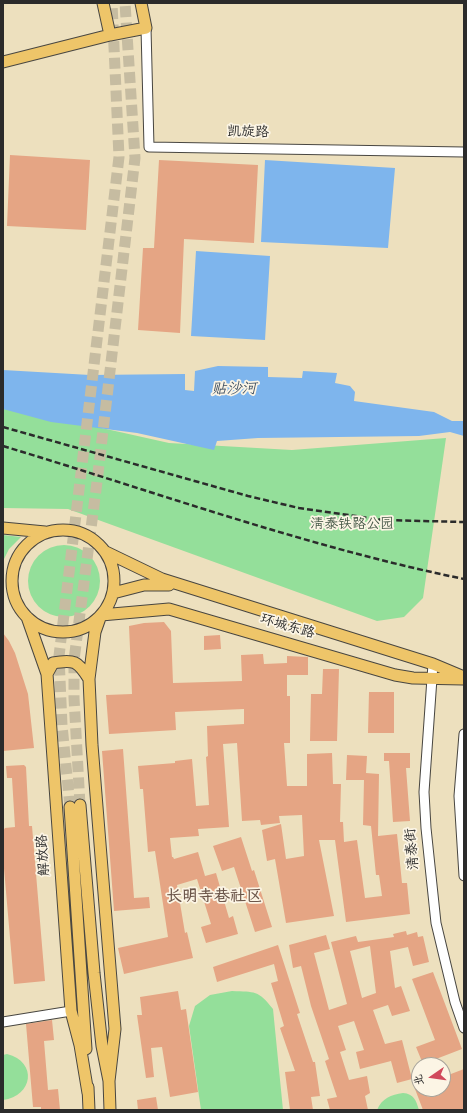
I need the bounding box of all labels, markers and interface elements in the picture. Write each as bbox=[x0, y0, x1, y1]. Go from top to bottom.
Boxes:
street label: 凯旋路 bbox=[227, 125, 269, 143]
water label: 贴沙河 bbox=[211, 382, 257, 400]
park label: 清泰铁路公园 bbox=[310, 518, 394, 534]
street label: 环城东路 bbox=[258, 612, 316, 644]
street label: 清泰街 bbox=[404, 827, 424, 871]
street label: 解放路 bbox=[35, 833, 55, 877]
district label: 长明寺巷社区 bbox=[166, 889, 262, 909]
north arrow bbox=[411, 1057, 451, 1097]
text: 北 bbox=[411, 1072, 429, 1087]

